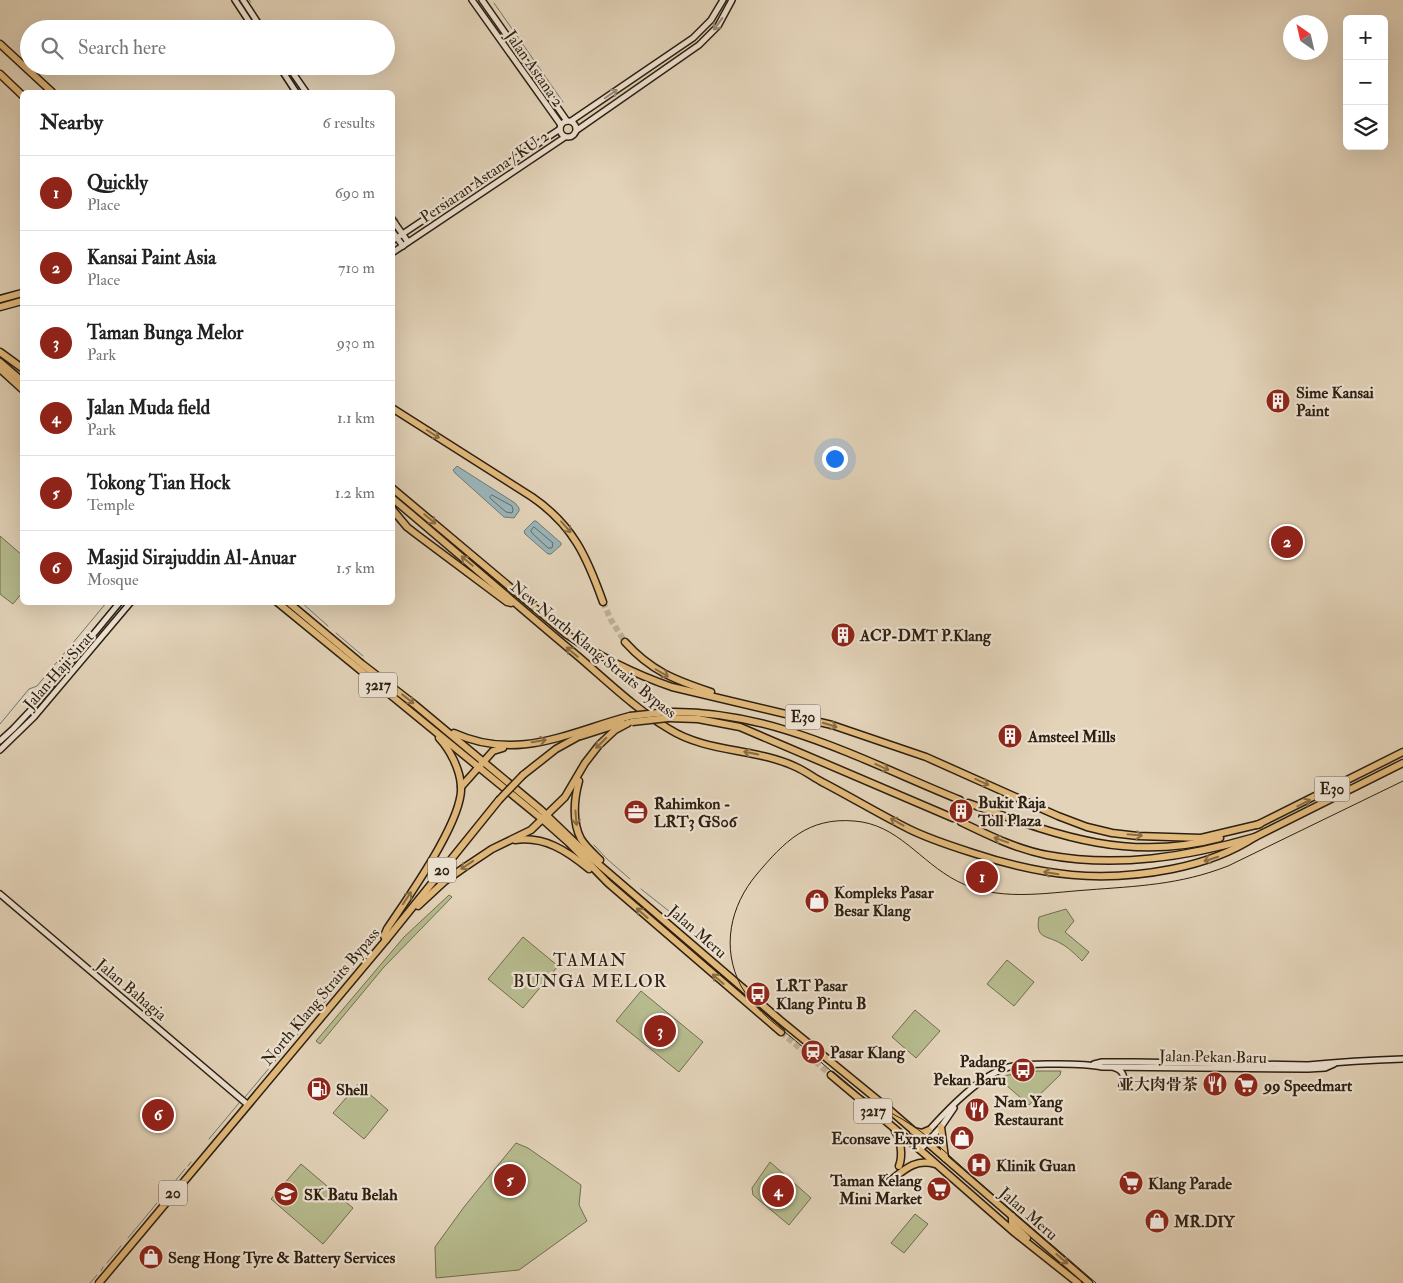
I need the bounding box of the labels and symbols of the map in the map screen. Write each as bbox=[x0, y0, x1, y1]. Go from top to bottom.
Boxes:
north arrow bbox=[1283, 15, 1328, 60]
one-way arrow bbox=[712, 17, 723, 30]
street label: Jalan Astana 2 bbox=[499, 26, 568, 111]
one-way arrow bbox=[604, 89, 618, 99]
street label: Persiaran Astana / KU 2 bbox=[416, 126, 553, 227]
place label: Sime Kansai Paint bbox=[1296, 383, 1375, 421]
building icon: Sime Kansai Paint bbox=[1265, 388, 1291, 414]
one-way arrow bbox=[426, 430, 440, 440]
your location bbox=[822, 446, 848, 472]
one-way arrow bbox=[423, 514, 436, 525]
one-way arrow bbox=[560, 520, 571, 533]
pin: 2 bbox=[1271, 523, 1303, 561]
one-way arrow bbox=[461, 556, 474, 567]
street label: New North Klang Straits Bypass bbox=[506, 577, 680, 724]
building icon: ACP-DMT P.Klang bbox=[830, 622, 856, 648]
place label: ACP-DMT P.Klang bbox=[859, 626, 992, 647]
street label: Jalan Haji Sirat bbox=[19, 628, 99, 715]
one-way arrow bbox=[566, 646, 579, 658]
one-way arrow bbox=[655, 668, 669, 678]
road number: 3217 bbox=[359, 672, 397, 698]
one-way arrow bbox=[401, 693, 414, 704]
road number: E30 bbox=[786, 704, 820, 730]
one-way arrow bbox=[822, 720, 838, 730]
building icon: Amsteel Mills bbox=[997, 723, 1023, 749]
place label: Amsteel Mills bbox=[1027, 727, 1116, 747]
one-way arrow bbox=[531, 736, 547, 746]
one-way arrow bbox=[595, 737, 607, 749]
one-way arrow bbox=[743, 748, 759, 757]
one-way arrow bbox=[874, 763, 889, 773]
road number: E30 bbox=[1314, 776, 1350, 802]
one-way arrow bbox=[974, 777, 989, 787]
place label: Bukit Raja Toll Plaza bbox=[977, 793, 1046, 831]
place label: Rahimkon - LRT3 GS06 bbox=[654, 794, 739, 832]
building icon: Bukit Raja Toll Plaza bbox=[948, 798, 974, 824]
one-way arrow bbox=[1297, 798, 1312, 808]
office icon: Rahimkon - LRT3 GS06 bbox=[623, 799, 649, 825]
one-way arrow bbox=[571, 810, 581, 826]
one-way arrow bbox=[890, 817, 905, 826]
one-way arrow bbox=[1126, 831, 1142, 840]
one-way arrow bbox=[994, 835, 1009, 844]
one-way arrow bbox=[1203, 854, 1219, 864]
road number: 20 bbox=[428, 858, 456, 882]
pin: 1 bbox=[966, 858, 998, 896]
one-way arrow bbox=[461, 861, 475, 871]
one-way arrow bbox=[1043, 868, 1059, 878]
place label: Kompleks Pasar Besar Klang bbox=[834, 883, 935, 922]
shop icon: Kompleks Pasar Besar Klang bbox=[804, 888, 830, 914]
one-way arrow bbox=[402, 892, 412, 906]
street label: Jalan Meru bbox=[663, 900, 731, 963]
one-way arrow bbox=[636, 907, 649, 919]
street label: North Klang Straits Bypass bbox=[257, 924, 385, 1070]
district label: TAMAN BUNGA MELOR bbox=[513, 949, 667, 993]
street label: Jalan Bahagia bbox=[91, 954, 171, 1026]
one-way arrow bbox=[712, 973, 725, 985]
place label: LRT Pasar Klang Pintu B bbox=[776, 976, 866, 1015]
bus stop icon: LRT Pasar Klang Pintu B bbox=[745, 981, 771, 1007]
pin: 3 bbox=[644, 1012, 676, 1050]
station icon: Pasar Klang bbox=[800, 1039, 826, 1065]
place label: Pasar Klang bbox=[830, 1043, 906, 1064]
street label: Jalan Pekan Baru bbox=[1158, 1046, 1267, 1069]
place label: Padang Pekan Baru bbox=[933, 1052, 1007, 1090]
bus stop icon: Padang Pekan Baru bbox=[1010, 1057, 1036, 1083]
restaurant icon: 亚大肉骨茶 bbox=[1202, 1071, 1228, 1097]
supermarket icon: 99 Speedmart bbox=[1233, 1072, 1259, 1098]
place label: 亚大肉骨茶 bbox=[1118, 1075, 1198, 1095]
fuel station icon: Shell bbox=[306, 1076, 332, 1102]
place label: 99 Speedmart bbox=[1262, 1076, 1353, 1097]
place label: Shell bbox=[336, 1080, 369, 1100]
place label: Nam Yang Restaurant bbox=[993, 1092, 1064, 1130]
pin: 6 bbox=[142, 1096, 174, 1134]
restaurant icon: Nam Yang Restaurant bbox=[964, 1097, 990, 1123]
road number: 3217 bbox=[854, 1098, 892, 1124]
shop icon: Econsave Express bbox=[949, 1125, 975, 1151]
place label: Econsave Express bbox=[831, 1129, 945, 1150]
hospital icon: Klinik Guan bbox=[966, 1152, 992, 1178]
place label: Klinik Guan bbox=[996, 1156, 1076, 1176]
pin: 5 bbox=[494, 1161, 526, 1199]
supermarket icon: Klang Parade bbox=[1118, 1170, 1144, 1196]
place label: Taman Kelang Mini Market bbox=[829, 1171, 923, 1209]
pin: 4 bbox=[762, 1172, 794, 1210]
place label: Klang Parade bbox=[1148, 1174, 1232, 1195]
supermarket icon: Taman Kelang Mini Market bbox=[926, 1176, 952, 1202]
road number: 20 bbox=[159, 1180, 187, 1206]
school or university icon: SK Batu Belah bbox=[273, 1181, 299, 1207]
street label: Jalan Meru bbox=[994, 1182, 1062, 1245]
place label: SK Batu Belah bbox=[304, 1185, 398, 1205]
shop icon: MR.DIY bbox=[1144, 1208, 1170, 1234]
place label: MR.DIY bbox=[1173, 1212, 1236, 1232]
shop icon: Seng Hong Tyre & Battery Services bbox=[138, 1244, 164, 1270]
place label: Seng Hong Tyre & Battery Services bbox=[168, 1248, 396, 1269]
one-way arrow bbox=[1055, 1254, 1068, 1265]

